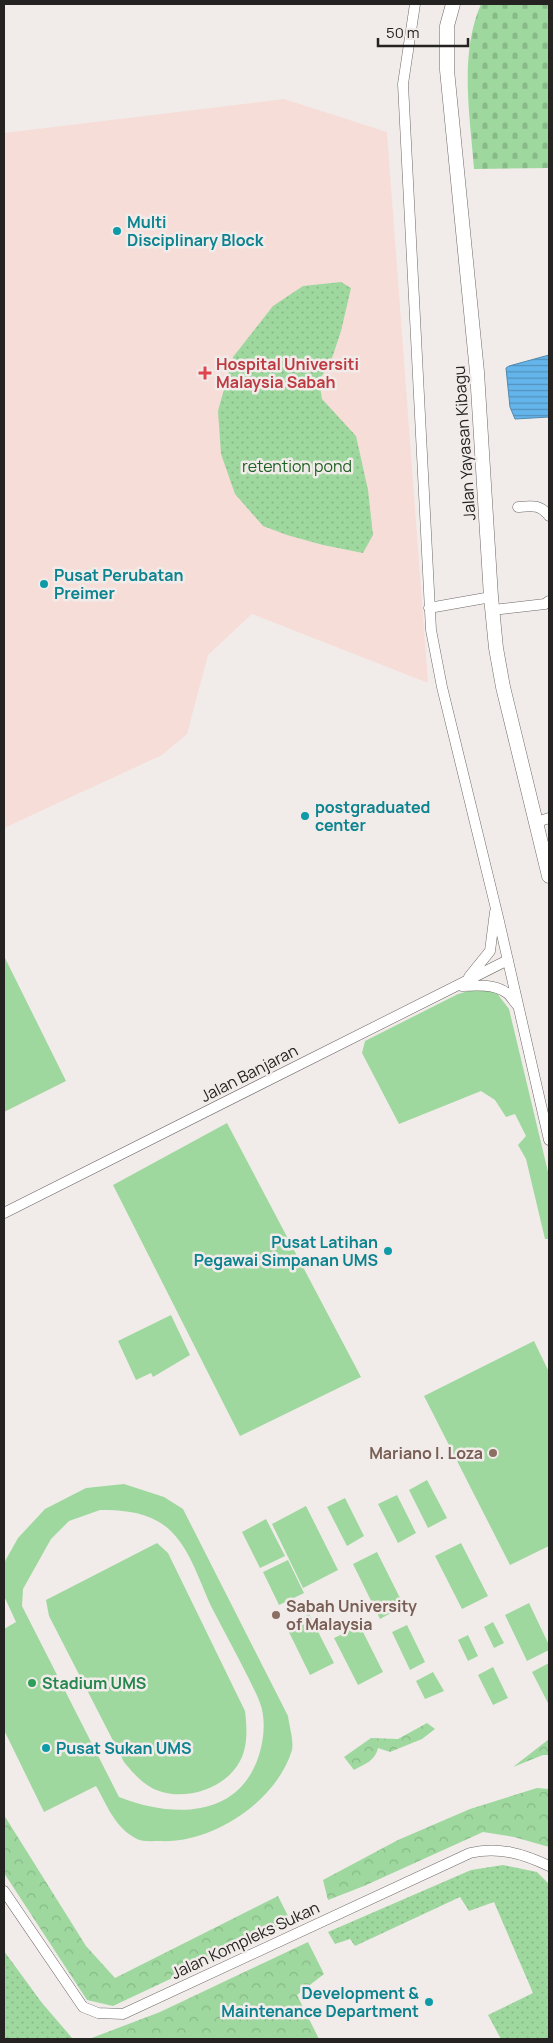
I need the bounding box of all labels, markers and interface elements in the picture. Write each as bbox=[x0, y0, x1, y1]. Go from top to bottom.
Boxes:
scale bar bbox=[378, 15, 468, 47]
text: 50 m bbox=[386, 22, 420, 43]
place label: Multi Disciplinary Block bbox=[127, 211, 264, 251]
marker: Multi Disciplinary Block bbox=[111, 225, 123, 237]
place label: Hospital Universiti Malaysia Sabah bbox=[216, 353, 359, 393]
street label: Jalan Yayasan Kibagu bbox=[448, 365, 480, 521]
marker: Hospital Universiti Malaysia Sabah bbox=[198, 366, 212, 380]
park label: retention pond bbox=[242, 455, 352, 477]
place label: Pusat Perubatan Preimer bbox=[54, 564, 184, 604]
marker: Pusat Perubatan Preimer bbox=[38, 578, 50, 590]
place label: postgraduated center bbox=[315, 796, 430, 836]
marker: postgraduated center bbox=[299, 810, 311, 822]
street label: Jalan Banjaran bbox=[197, 1039, 301, 1107]
place label: Pusat Latihan Pegawai Simpanan UMS bbox=[194, 1231, 378, 1271]
marker: Pusat Latihan Pegawai Simpanan UMS bbox=[382, 1245, 394, 1257]
place label: Mariano I. Loza bbox=[369, 1442, 483, 1464]
marker: Mariano I. Loza bbox=[487, 1447, 499, 1459]
place label: Sabah University of Malaysia bbox=[286, 1595, 417, 1635]
marker: Sabah University of Malaysia bbox=[270, 1609, 282, 1621]
place label: Stadium UMS bbox=[42, 1672, 146, 1694]
marker: Stadium UMS bbox=[26, 1677, 38, 1689]
place label: Pusat Sukan UMS bbox=[56, 1737, 192, 1759]
marker: Pusat Sukan UMS bbox=[40, 1742, 52, 1754]
street label: Jalan Kompleks Sukan bbox=[167, 1896, 323, 1984]
place label: Development & Maintenance Department bbox=[221, 1982, 419, 2022]
marker: Development & Maintenance Department bbox=[423, 1996, 435, 2008]

